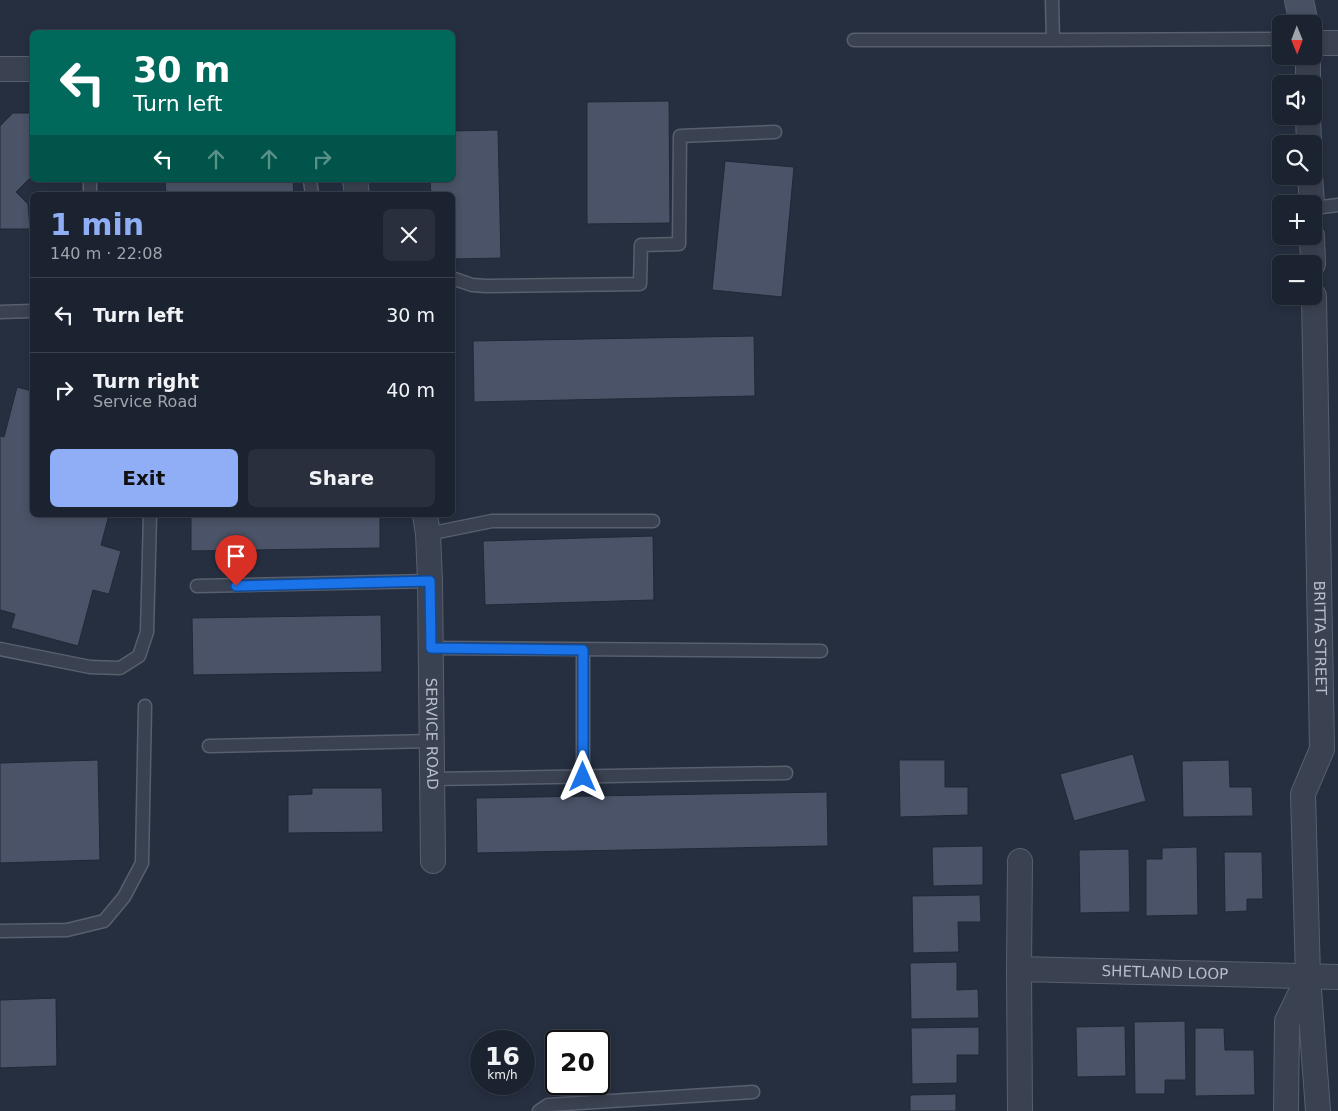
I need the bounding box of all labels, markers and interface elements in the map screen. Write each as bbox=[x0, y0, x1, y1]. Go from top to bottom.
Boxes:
north arrow bbox=[1272, 15, 1322, 65]
map controls bbox=[1272, 15, 1322, 305]
icon: left bbox=[50, 50, 115, 115]
text: 30 m bbox=[133, 50, 230, 90]
button: sound bbox=[1272, 75, 1322, 125]
text: Turn left bbox=[133, 91, 222, 116]
button: search bbox=[1272, 135, 1322, 185]
icon: left bbox=[149, 145, 177, 173]
icon: ahead bbox=[202, 145, 230, 173]
icon: ahead bbox=[255, 145, 283, 173]
icon: right bbox=[308, 145, 336, 173]
button: + bbox=[1272, 195, 1322, 245]
text: 1 min bbox=[50, 207, 144, 242]
button: close bbox=[383, 209, 435, 261]
text: 140 m · 22:08 bbox=[50, 244, 163, 263]
button: − bbox=[1272, 255, 1322, 305]
icon: left bbox=[50, 301, 78, 329]
text: Turn left bbox=[93, 304, 184, 326]
text: 30 m bbox=[386, 304, 435, 326]
text: Turn right bbox=[93, 370, 199, 392]
icon: right bbox=[50, 376, 78, 404]
text: 40 m bbox=[386, 379, 435, 401]
text: Service Road bbox=[93, 392, 197, 411]
button: Exit bbox=[50, 449, 238, 507]
button: Share bbox=[248, 449, 435, 507]
pin bbox=[215, 535, 257, 586]
icon: arrive bbox=[222, 542, 250, 570]
street label: BRITTA STREET bbox=[1310, 581, 1330, 696]
street label: SERVICE ROAD bbox=[422, 678, 441, 790]
position arrow bbox=[556, 750, 608, 802]
street label: SHETLAND LOOP bbox=[1101, 962, 1228, 983]
speed limit sign: 20 bbox=[545, 1030, 610, 1095]
text: 16 bbox=[485, 1042, 520, 1071]
text: km/h bbox=[487, 1068, 518, 1082]

